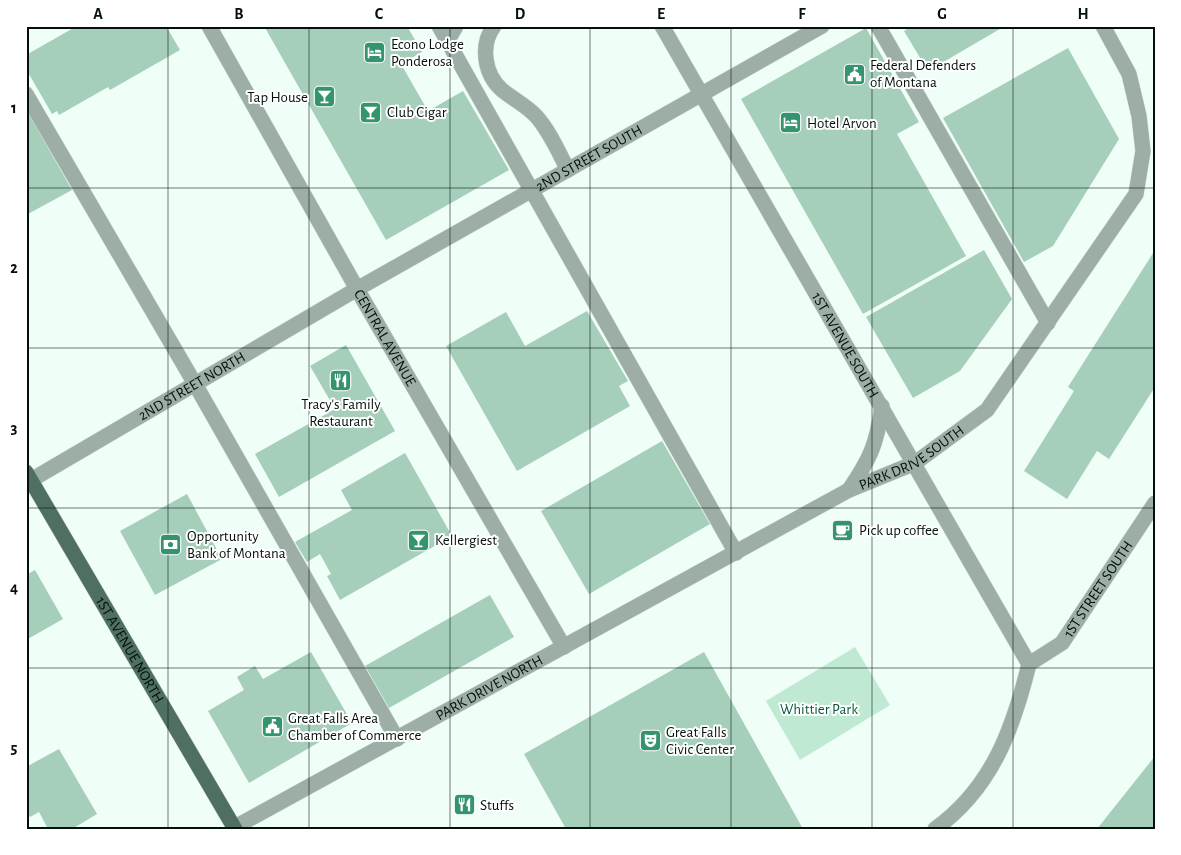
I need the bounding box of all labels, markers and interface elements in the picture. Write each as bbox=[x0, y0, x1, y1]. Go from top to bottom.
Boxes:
text: A bbox=[93, 6, 103, 22]
text: B bbox=[234, 6, 244, 22]
text: C bbox=[375, 6, 384, 22]
text: D bbox=[515, 6, 526, 22]
text: E bbox=[657, 6, 665, 22]
text: F bbox=[798, 6, 806, 22]
text: G bbox=[937, 6, 947, 22]
text: H bbox=[1077, 6, 1089, 22]
place label: Econo Lodge Ponderosa bbox=[391, 37, 464, 69]
hotel icon: Econo Lodge Ponderosa bbox=[363, 41, 387, 65]
place label: Federal Defenders of Montana bbox=[870, 58, 976, 90]
public building icon: Federal Defenders of Montana bbox=[842, 62, 866, 86]
bar icon: Tap House bbox=[312, 85, 336, 109]
place label: Tap House bbox=[247, 90, 308, 105]
text: 1 bbox=[11, 100, 17, 116]
bar icon: Club Cigar bbox=[359, 100, 383, 124]
place label: Club Cigar bbox=[387, 105, 447, 120]
hotel icon: Hotel Arvon bbox=[779, 111, 803, 135]
place label: Hotel Arvon bbox=[807, 116, 877, 131]
street label: 2ND STREET SOUTH bbox=[533, 122, 645, 194]
text: 2 bbox=[10, 260, 18, 276]
street label: CENTRAL AVENUE bbox=[351, 287, 419, 389]
street label: 1ST AVENUE SOUTH bbox=[809, 290, 881, 401]
street label: 2ND STREET NORTH bbox=[136, 349, 248, 423]
restaurant icon: Tracy's Family Restaurant bbox=[329, 369, 353, 393]
place label: Tracy's Family Restaurant bbox=[301, 397, 381, 429]
text: 3 bbox=[11, 420, 18, 436]
street label: PARK DRIVE SOUTH bbox=[857, 423, 967, 493]
cafe icon: Pick up coffee bbox=[831, 518, 855, 542]
place label: Pick up coffee bbox=[859, 523, 939, 538]
bar icon: Kellergiest bbox=[407, 528, 431, 552]
place label: Opportunity Bank of Montana bbox=[187, 529, 286, 561]
bank icon: Opportunity Bank of Montana bbox=[159, 533, 183, 557]
place label: Kellergiest bbox=[435, 533, 497, 548]
street label: 1ST STREET SOUTH bbox=[1061, 538, 1136, 640]
text: 4 bbox=[10, 580, 18, 596]
street label: 1ST AVENUE NORTH bbox=[93, 594, 166, 706]
street label: PARK DRIVE NORTH bbox=[433, 653, 546, 723]
park label: Whittier Park bbox=[780, 702, 858, 717]
place label: Great Falls Area Chamber of Commerce bbox=[288, 711, 421, 743]
public building icon: Great Falls Area Chamber of Commerce bbox=[260, 715, 284, 739]
place label: Great Falls Civic Center bbox=[666, 725, 734, 757]
theatre icon: Great Falls Civic Center bbox=[638, 729, 662, 753]
text: 5 bbox=[11, 740, 18, 756]
restaurant icon: Stuffs bbox=[452, 793, 476, 817]
place label: Stuffs bbox=[480, 798, 514, 813]

